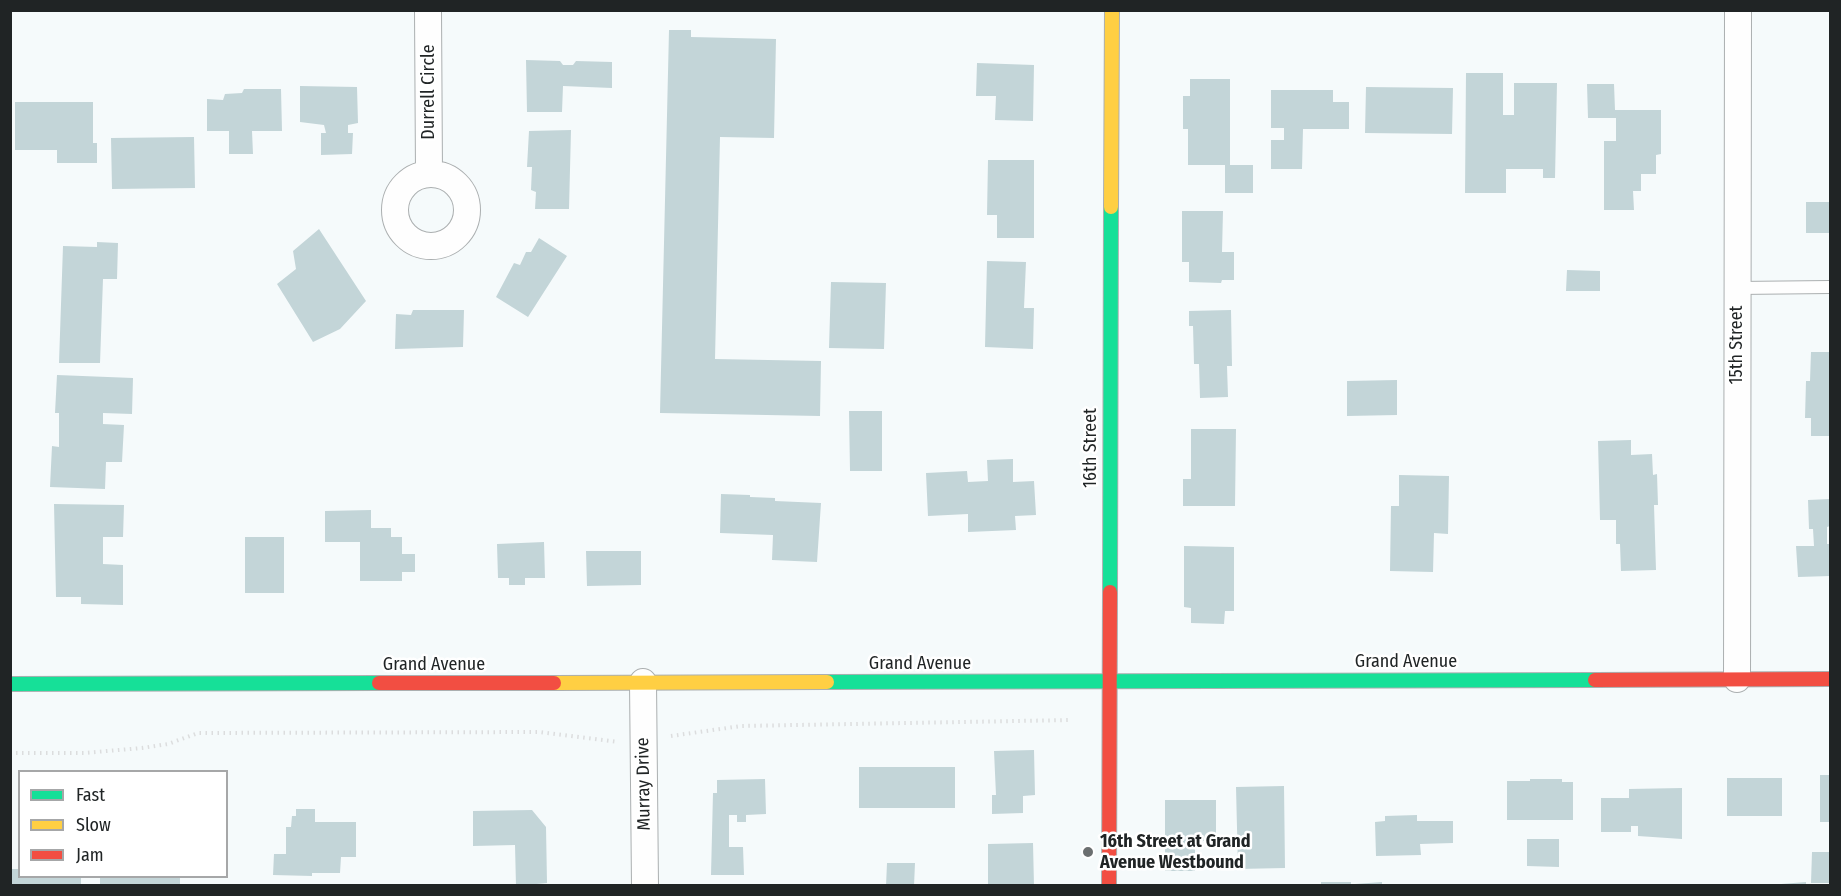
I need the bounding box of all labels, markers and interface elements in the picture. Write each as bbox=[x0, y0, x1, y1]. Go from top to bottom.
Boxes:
street label: Durrell Circle bbox=[418, 44, 440, 140]
street label: 15th Street bbox=[1726, 305, 1748, 385]
street label: 16th Street bbox=[1080, 408, 1102, 488]
street label: Grand Avenue bbox=[1355, 651, 1457, 673]
street label: Grand Avenue bbox=[869, 653, 971, 675]
street label: Grand Avenue bbox=[383, 654, 485, 676]
street label: Murray Drive bbox=[632, 737, 656, 831]
legend bbox=[18, 770, 228, 878]
text: Fast bbox=[76, 784, 105, 806]
text: Slow bbox=[76, 814, 111, 836]
place label: 16th Street at Grand Avenue Westbound bbox=[1100, 831, 1251, 874]
text: Jam bbox=[76, 844, 104, 866]
marker: 16th Street at Grand Avenue Westbound bbox=[1081, 845, 1095, 859]

